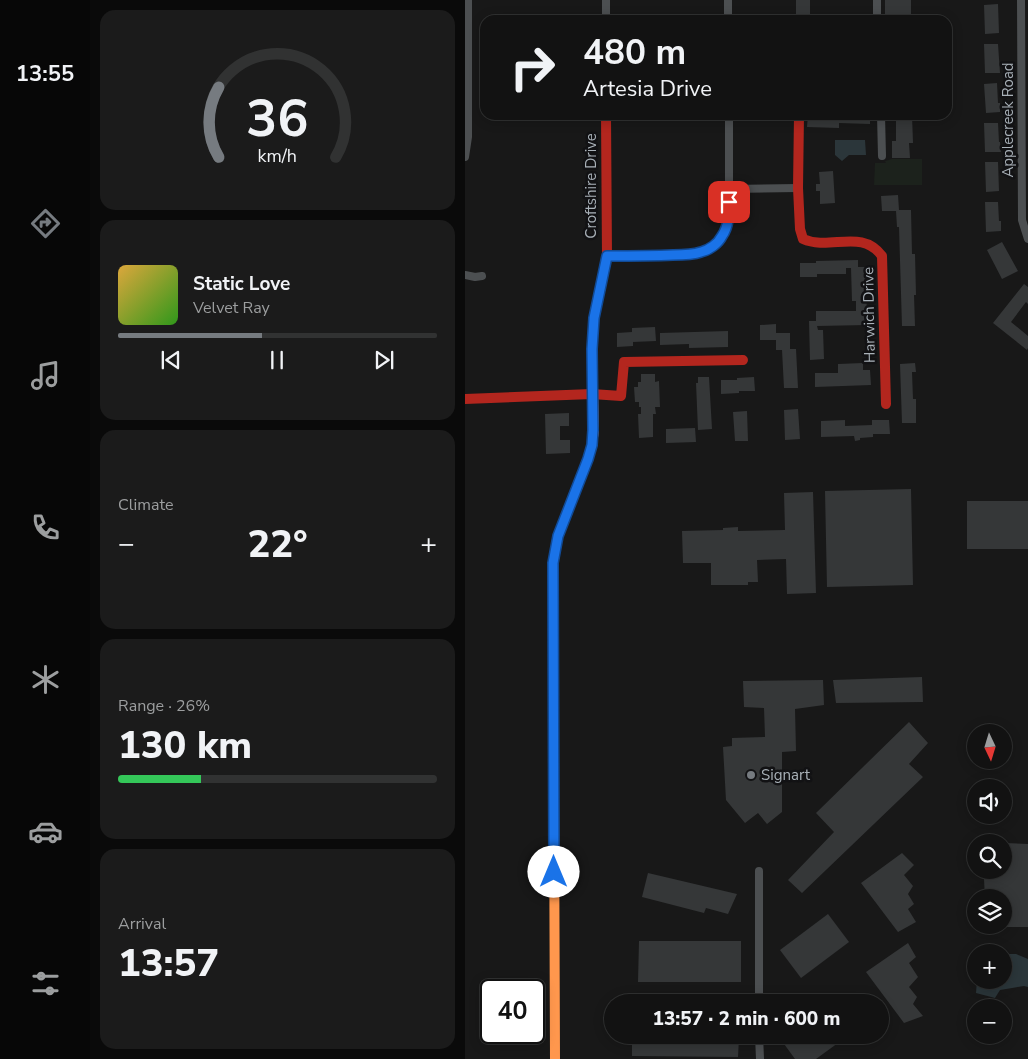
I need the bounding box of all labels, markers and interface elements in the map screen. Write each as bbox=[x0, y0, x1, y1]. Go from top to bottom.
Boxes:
text: 480 m bbox=[583, 29, 686, 76]
icon: right bbox=[500, 35, 565, 100]
text: 13:55 bbox=[16, 59, 74, 89]
street label: Applecreek Road bbox=[998, 62, 1018, 178]
text: Artesia Drive bbox=[583, 74, 712, 104]
text: 36 bbox=[246, 83, 309, 154]
street label: Croftshire Drive bbox=[581, 133, 601, 239]
text: km/h bbox=[258, 144, 297, 168]
pin bbox=[708, 181, 750, 223]
icon: arrive bbox=[715, 188, 743, 216]
icon: directions bbox=[28, 206, 63, 241]
street label: Harwich Drive bbox=[858, 267, 880, 363]
text: Static Love bbox=[193, 271, 290, 297]
text: Velvet Ray bbox=[193, 297, 270, 319]
icon: previous bbox=[157, 346, 185, 374]
icon: pause bbox=[263, 346, 291, 374]
icon: next bbox=[370, 346, 398, 374]
icon: music bbox=[28, 358, 63, 393]
text: Climate bbox=[118, 494, 173, 516]
icon: phone bbox=[28, 510, 63, 545]
text: 22° bbox=[247, 519, 308, 570]
text: − bbox=[118, 525, 135, 563]
text: + bbox=[420, 525, 437, 563]
icon: climate bbox=[28, 662, 63, 697]
text: Range · 26% bbox=[118, 695, 210, 717]
text: 130 km bbox=[118, 720, 252, 771]
north arrow bbox=[967, 724, 1013, 769]
map controls bbox=[967, 724, 1012, 1044]
place label: Signart bbox=[761, 765, 811, 785]
marker: Signart bbox=[745, 769, 757, 781]
button: sound bbox=[967, 779, 1012, 824]
icon: car bbox=[28, 814, 63, 849]
button: search bbox=[967, 834, 1012, 879]
position arrow bbox=[527, 845, 579, 897]
button: layers bbox=[967, 889, 1012, 934]
text: Arrival bbox=[118, 913, 166, 935]
text: 13:57 bbox=[118, 938, 219, 989]
button: + bbox=[967, 944, 1012, 989]
icon: filters bbox=[28, 966, 63, 1001]
speed limit sign: 40 bbox=[480, 979, 545, 1044]
button: − bbox=[967, 999, 1012, 1044]
text: 13:57 · 2 min · 600 m bbox=[653, 1006, 840, 1032]

